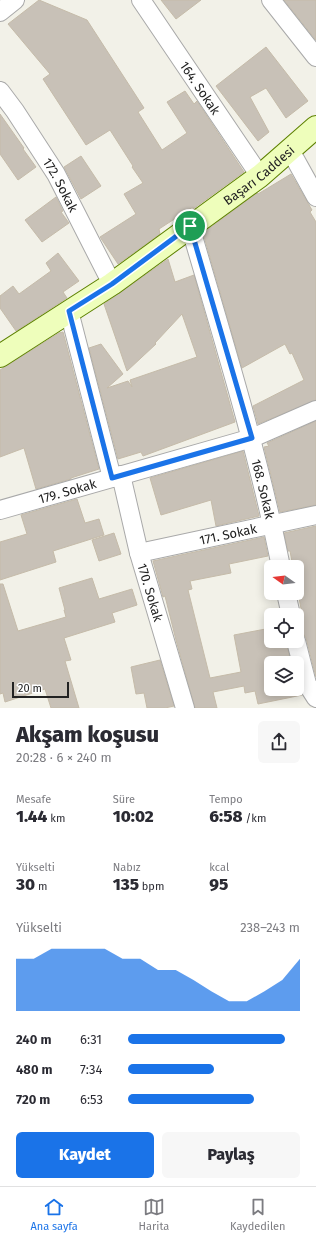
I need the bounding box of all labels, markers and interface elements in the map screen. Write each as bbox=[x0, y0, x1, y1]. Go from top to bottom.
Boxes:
street label: 164. Sokak bbox=[177, 58, 224, 118]
street label: Başarı Caddesi bbox=[220, 142, 297, 208]
street label: 172. Sokak bbox=[40, 155, 82, 215]
pin bbox=[173, 209, 207, 243]
icon: arrive bbox=[179, 215, 201, 237]
street label: 168. Sokak bbox=[249, 457, 278, 521]
street label: 179. Sokak bbox=[37, 475, 98, 506]
street label: 171. Sokak bbox=[198, 520, 258, 547]
north arrow bbox=[264, 560, 304, 600]
map controls bbox=[264, 560, 304, 696]
street label: 170. Sokak bbox=[135, 561, 166, 623]
button: locate bbox=[264, 608, 304, 648]
button: layers bbox=[264, 656, 304, 696]
scale bar bbox=[12, 680, 69, 699]
text: 20 m bbox=[18, 682, 42, 695]
text: Akşam koşusu bbox=[16, 721, 159, 748]
button: share bbox=[258, 721, 300, 763]
text: 20:28 · 6 × 240 m bbox=[16, 750, 112, 765]
text: Mesafe bbox=[16, 793, 51, 806]
text: Süre bbox=[113, 793, 135, 806]
text: Tempo bbox=[209, 793, 243, 806]
text: 1.44 bbox=[16, 806, 47, 827]
text: 10:02 bbox=[113, 806, 154, 827]
text: 6:58 bbox=[209, 806, 243, 827]
text: km bbox=[47, 812, 65, 825]
text: /km bbox=[243, 812, 266, 825]
text: Yükselti bbox=[16, 861, 55, 874]
text: Nabız bbox=[113, 861, 141, 874]
text: kcal bbox=[209, 861, 229, 874]
text: 30 bbox=[16, 874, 35, 895]
text: 135 bbox=[113, 874, 139, 895]
text: 95 bbox=[209, 874, 228, 895]
text: m bbox=[35, 880, 47, 893]
text: bpm bbox=[139, 880, 164, 893]
text: Yükselti bbox=[16, 920, 62, 935]
text: 238–243 m bbox=[240, 920, 300, 935]
text: 240 m bbox=[16, 1032, 51, 1047]
text: 6:31 bbox=[80, 1032, 102, 1047]
text: 480 m bbox=[16, 1062, 53, 1077]
text: 7:34 bbox=[80, 1062, 102, 1077]
text: 720 m bbox=[16, 1092, 50, 1107]
text: 6:53 bbox=[80, 1092, 103, 1107]
button: Kaydet bbox=[16, 1132, 154, 1178]
button: Paylaş bbox=[162, 1132, 300, 1178]
tab: Ana sayfa bbox=[30, 1196, 78, 1233]
tab: Harita bbox=[139, 1196, 169, 1233]
tab: Kaydedilen bbox=[230, 1196, 286, 1233]

